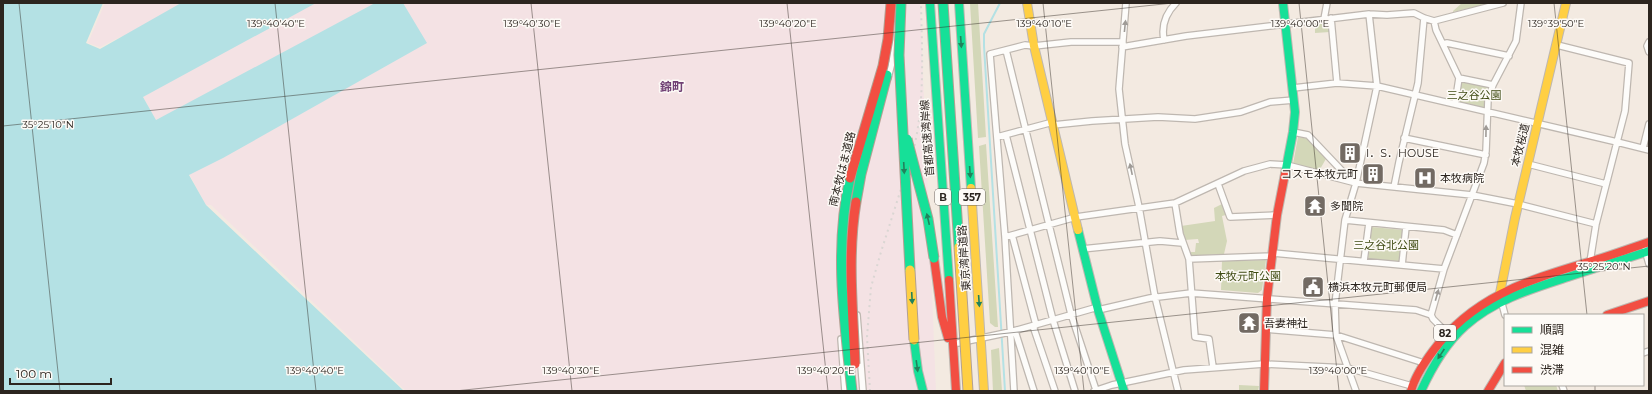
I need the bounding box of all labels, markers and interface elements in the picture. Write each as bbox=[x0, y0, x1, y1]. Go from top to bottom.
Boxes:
text: 139°40'40"E bbox=[247, 17, 305, 30]
text: 139°40'30"E bbox=[503, 17, 561, 30]
text: 139°40'20"E bbox=[759, 17, 817, 30]
text: 139°40'10"E bbox=[1016, 17, 1072, 30]
text: 139°40'00"E bbox=[1271, 17, 1329, 30]
text: 139°39'50"E bbox=[1528, 17, 1585, 30]
one-way arrow bbox=[1121, 20, 1128, 33]
one-way arrow bbox=[958, 36, 965, 48]
district label: 錦町 bbox=[659, 79, 684, 94]
park label: 三之谷公園 bbox=[1447, 88, 1502, 102]
street label: 首都高速湾岸線 bbox=[917, 99, 937, 177]
text: 35°25'10"N bbox=[22, 118, 74, 131]
street label: 本牧桜道 bbox=[1508, 122, 1532, 168]
one-way arrow bbox=[1483, 124, 1489, 137]
street label: 南本牧はま道路 bbox=[826, 130, 858, 208]
building icon: I．S．HOUSE bbox=[1337, 140, 1363, 166]
place label: I．S．HOUSE bbox=[1366, 146, 1439, 160]
building icon: コスモ本牧元町 bbox=[1360, 161, 1386, 187]
one-way arrow bbox=[900, 162, 907, 174]
one-way arrow bbox=[1127, 163, 1133, 175]
hospital icon: 本牧病院 bbox=[1412, 165, 1438, 191]
one-way arrow bbox=[967, 166, 974, 178]
place label: コスモ本牧元町 bbox=[1281, 167, 1358, 181]
place label: 本牧病院 bbox=[1440, 171, 1484, 185]
road number: B bbox=[935, 189, 951, 205]
road number: 357 bbox=[959, 189, 985, 205]
temple icon: 多聞院 bbox=[1302, 193, 1328, 219]
place label: 多聞院 bbox=[1330, 199, 1363, 213]
one-way arrow bbox=[925, 213, 931, 225]
street label: 東京湾岸道路 bbox=[955, 225, 973, 291]
park label: 三之谷北公園 bbox=[1353, 238, 1419, 252]
text: 35°25'20"N bbox=[1577, 260, 1631, 273]
park label: 本牧元町公園 bbox=[1215, 269, 1281, 283]
public building icon: 横浜本牧元町郵便局 bbox=[1300, 274, 1326, 300]
place label: 横浜本牧元町郵便局 bbox=[1328, 280, 1427, 294]
one-way arrow bbox=[1434, 289, 1440, 301]
one-way arrow bbox=[908, 292, 915, 304]
one-way arrow bbox=[976, 295, 983, 307]
temple icon: 吾妻神社 bbox=[1236, 310, 1262, 336]
legend bbox=[1504, 314, 1644, 386]
place label: 吾妻神社 bbox=[1264, 316, 1308, 330]
text: 順調 bbox=[1540, 322, 1564, 337]
road number: 82 bbox=[1434, 325, 1456, 341]
text: 混雑 bbox=[1540, 342, 1564, 357]
one-way arrow bbox=[1437, 349, 1445, 359]
scale bar bbox=[10, 360, 111, 386]
one-way arrow bbox=[914, 360, 920, 372]
text: 渋滞 bbox=[1540, 362, 1564, 377]
text: 139°40'40"E bbox=[286, 364, 344, 377]
text: 139°40'30"E bbox=[542, 364, 600, 377]
text: 139°40'20"E bbox=[797, 364, 855, 377]
text: 139°40'10"E bbox=[1054, 364, 1110, 377]
text: 139°40'00"E bbox=[1309, 364, 1367, 377]
text: 100 m bbox=[16, 366, 52, 381]

